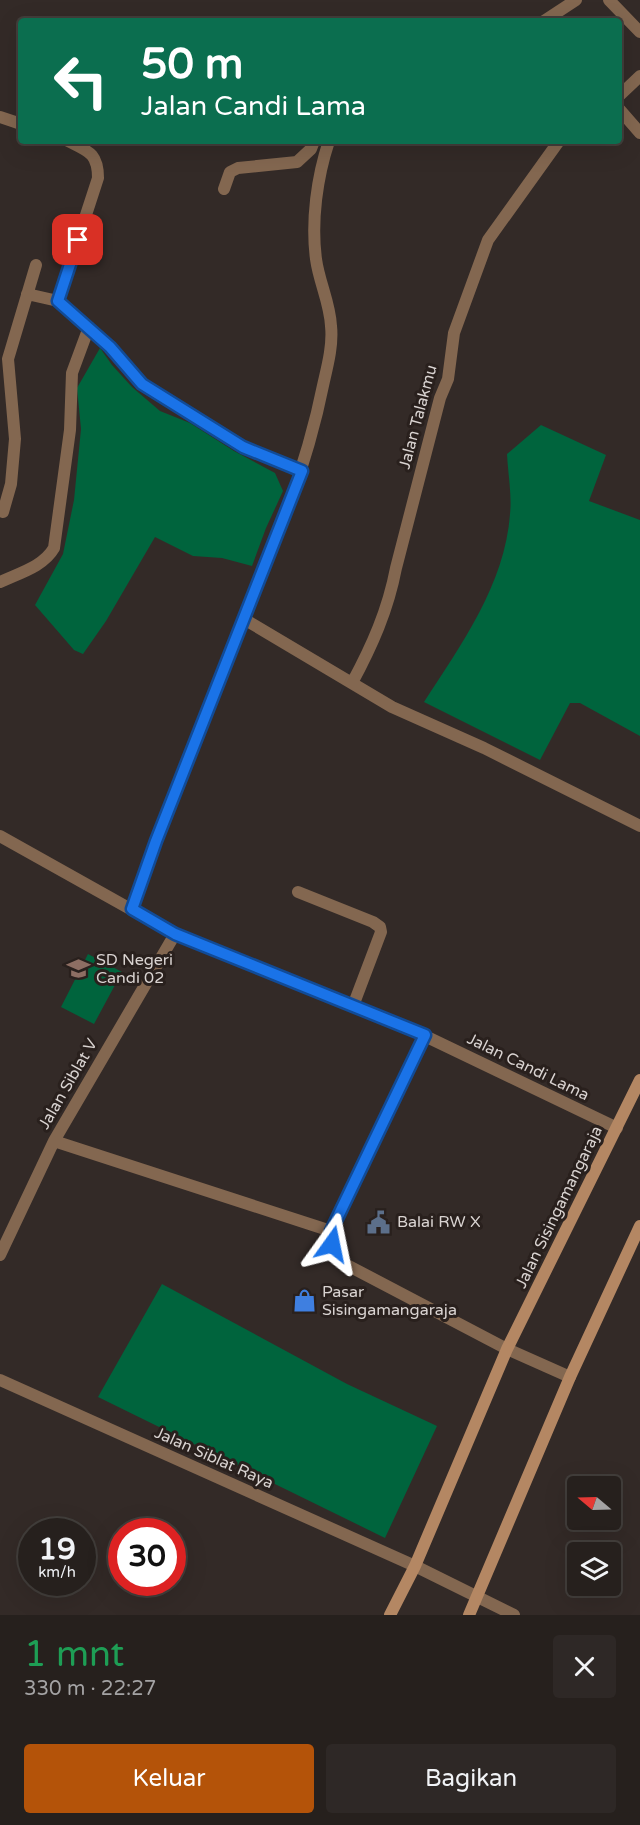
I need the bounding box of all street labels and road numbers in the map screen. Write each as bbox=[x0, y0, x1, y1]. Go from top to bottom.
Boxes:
street label: Jalan Talakmu bbox=[395, 363, 441, 471]
street label: Jalan Candi Lama bbox=[464, 1029, 592, 1105]
street label: Jalan Siblat V bbox=[34, 1035, 102, 1133]
street label: Jalan Sisingamangaraja bbox=[511, 1123, 607, 1291]
street label: Jalan Siblat Raya bbox=[152, 1423, 276, 1493]

